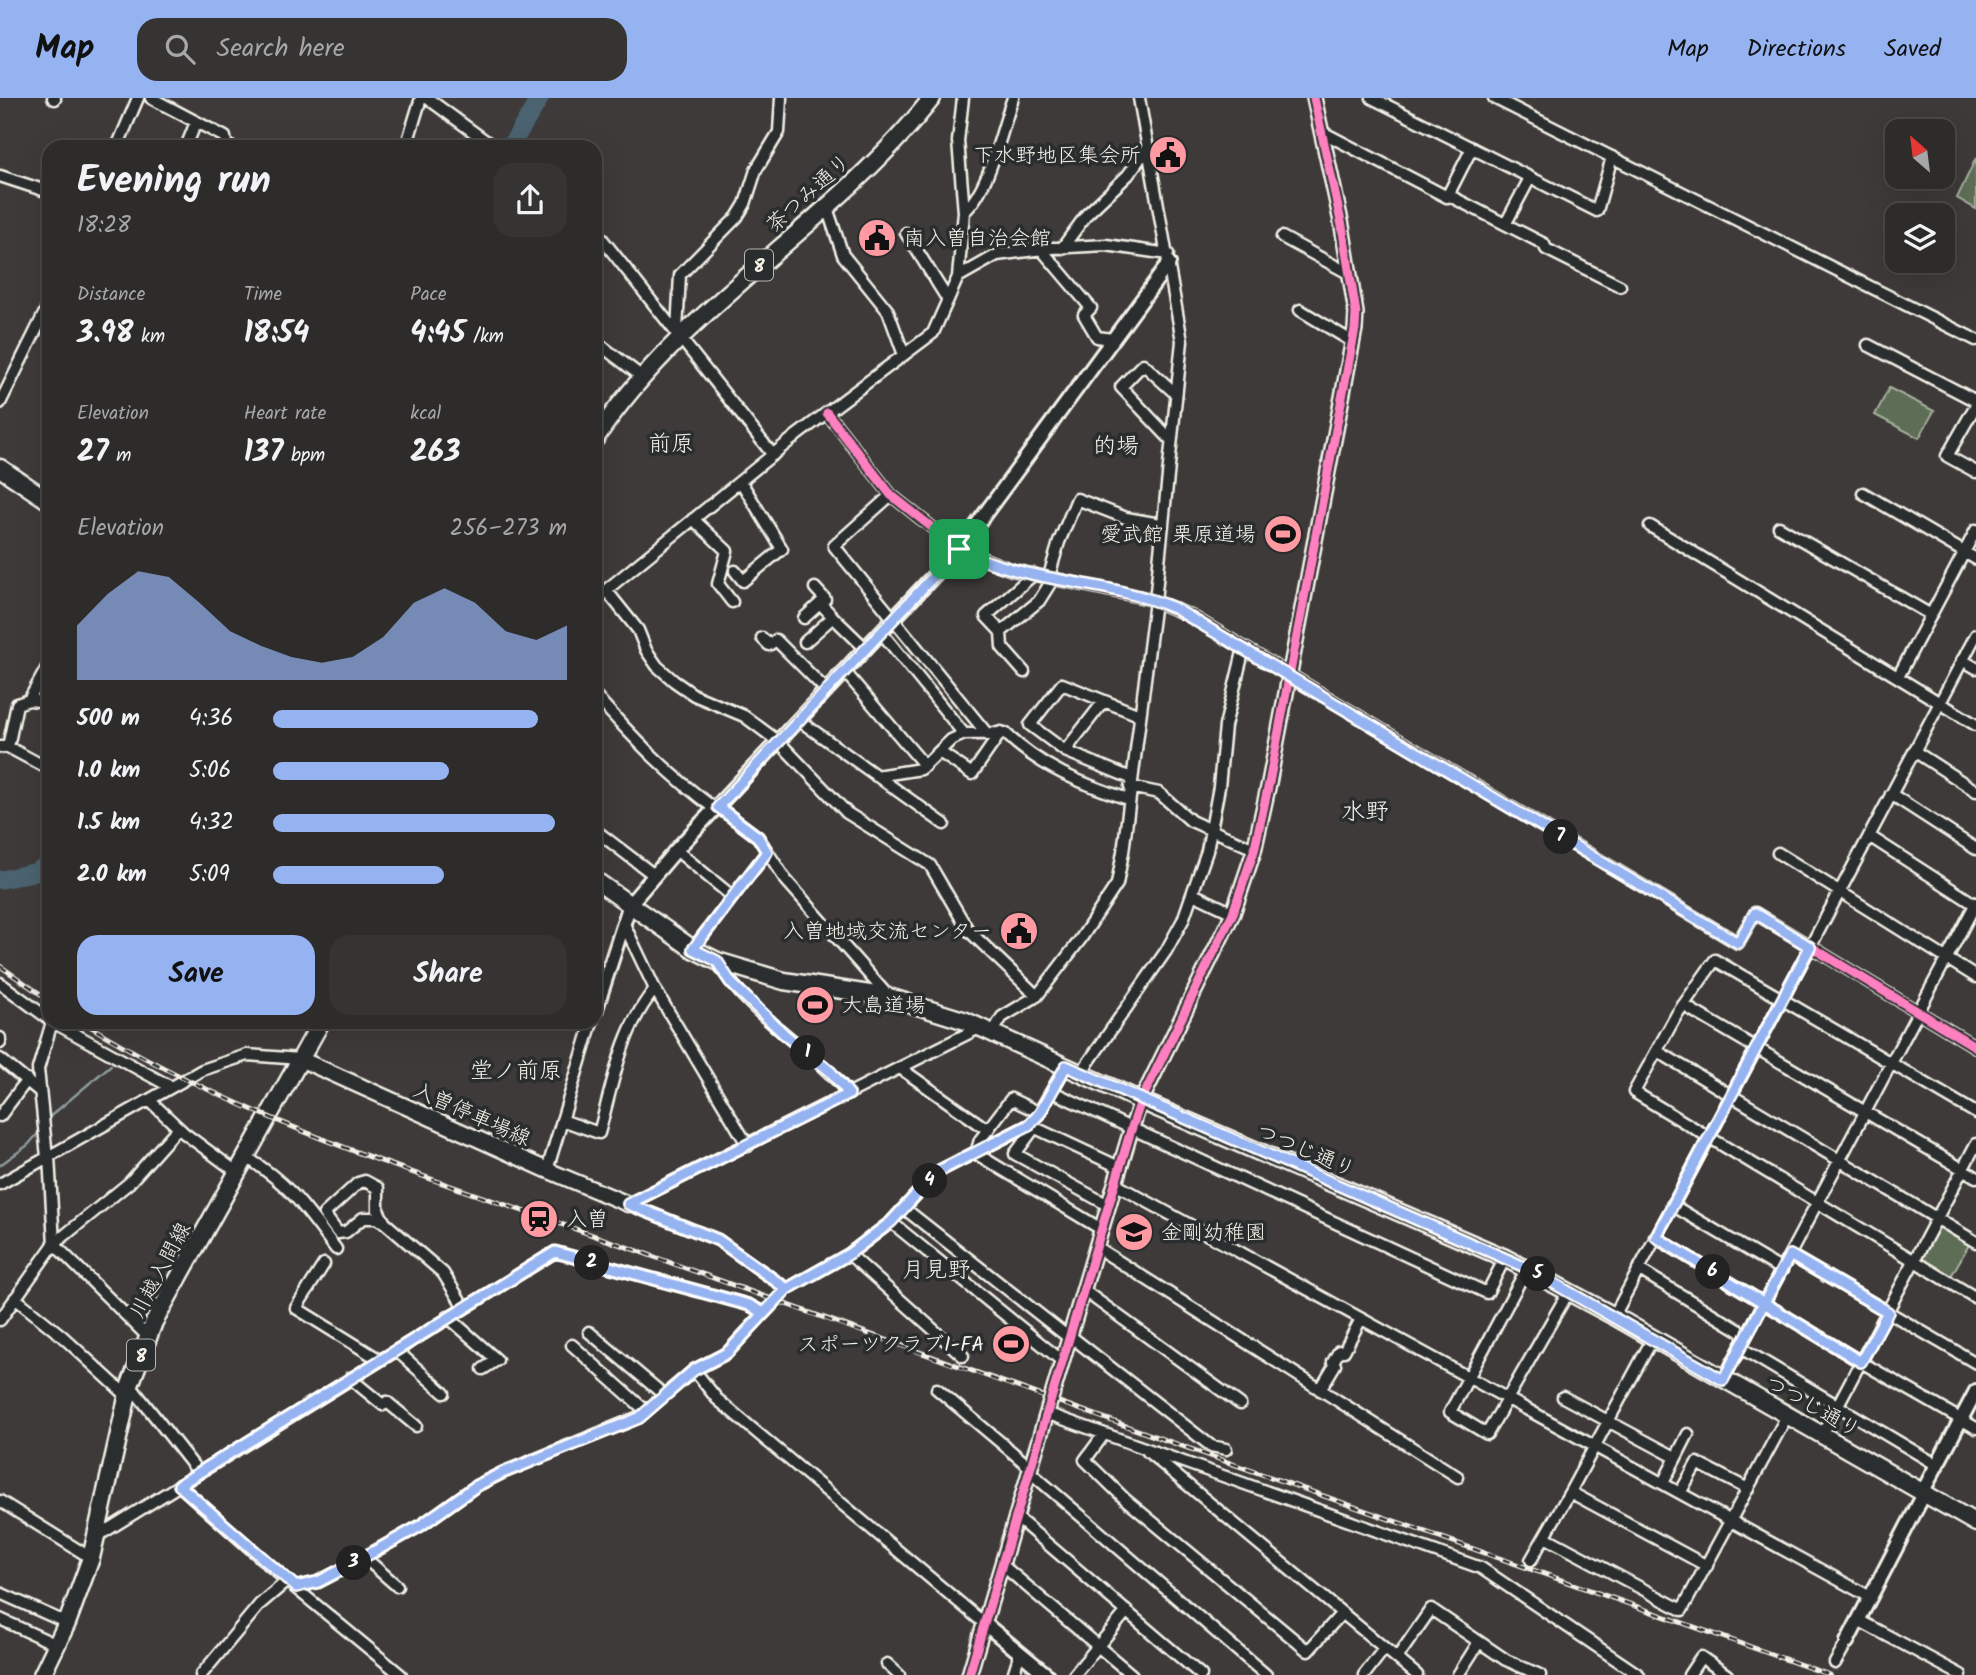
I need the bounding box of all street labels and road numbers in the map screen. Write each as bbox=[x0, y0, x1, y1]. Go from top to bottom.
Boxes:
street label: 茶つみ通り bbox=[759, 147, 859, 242]
road number: 8 bbox=[745, 250, 773, 280]
street label: 入曽停車場線 bbox=[407, 1075, 536, 1156]
street label: つつじ通り bbox=[1251, 1116, 1360, 1187]
street label: 川越入間線 bbox=[122, 1217, 201, 1325]
road number: 8 bbox=[127, 1340, 155, 1371]
street label: つつじ通り bbox=[1758, 1367, 1866, 1447]

